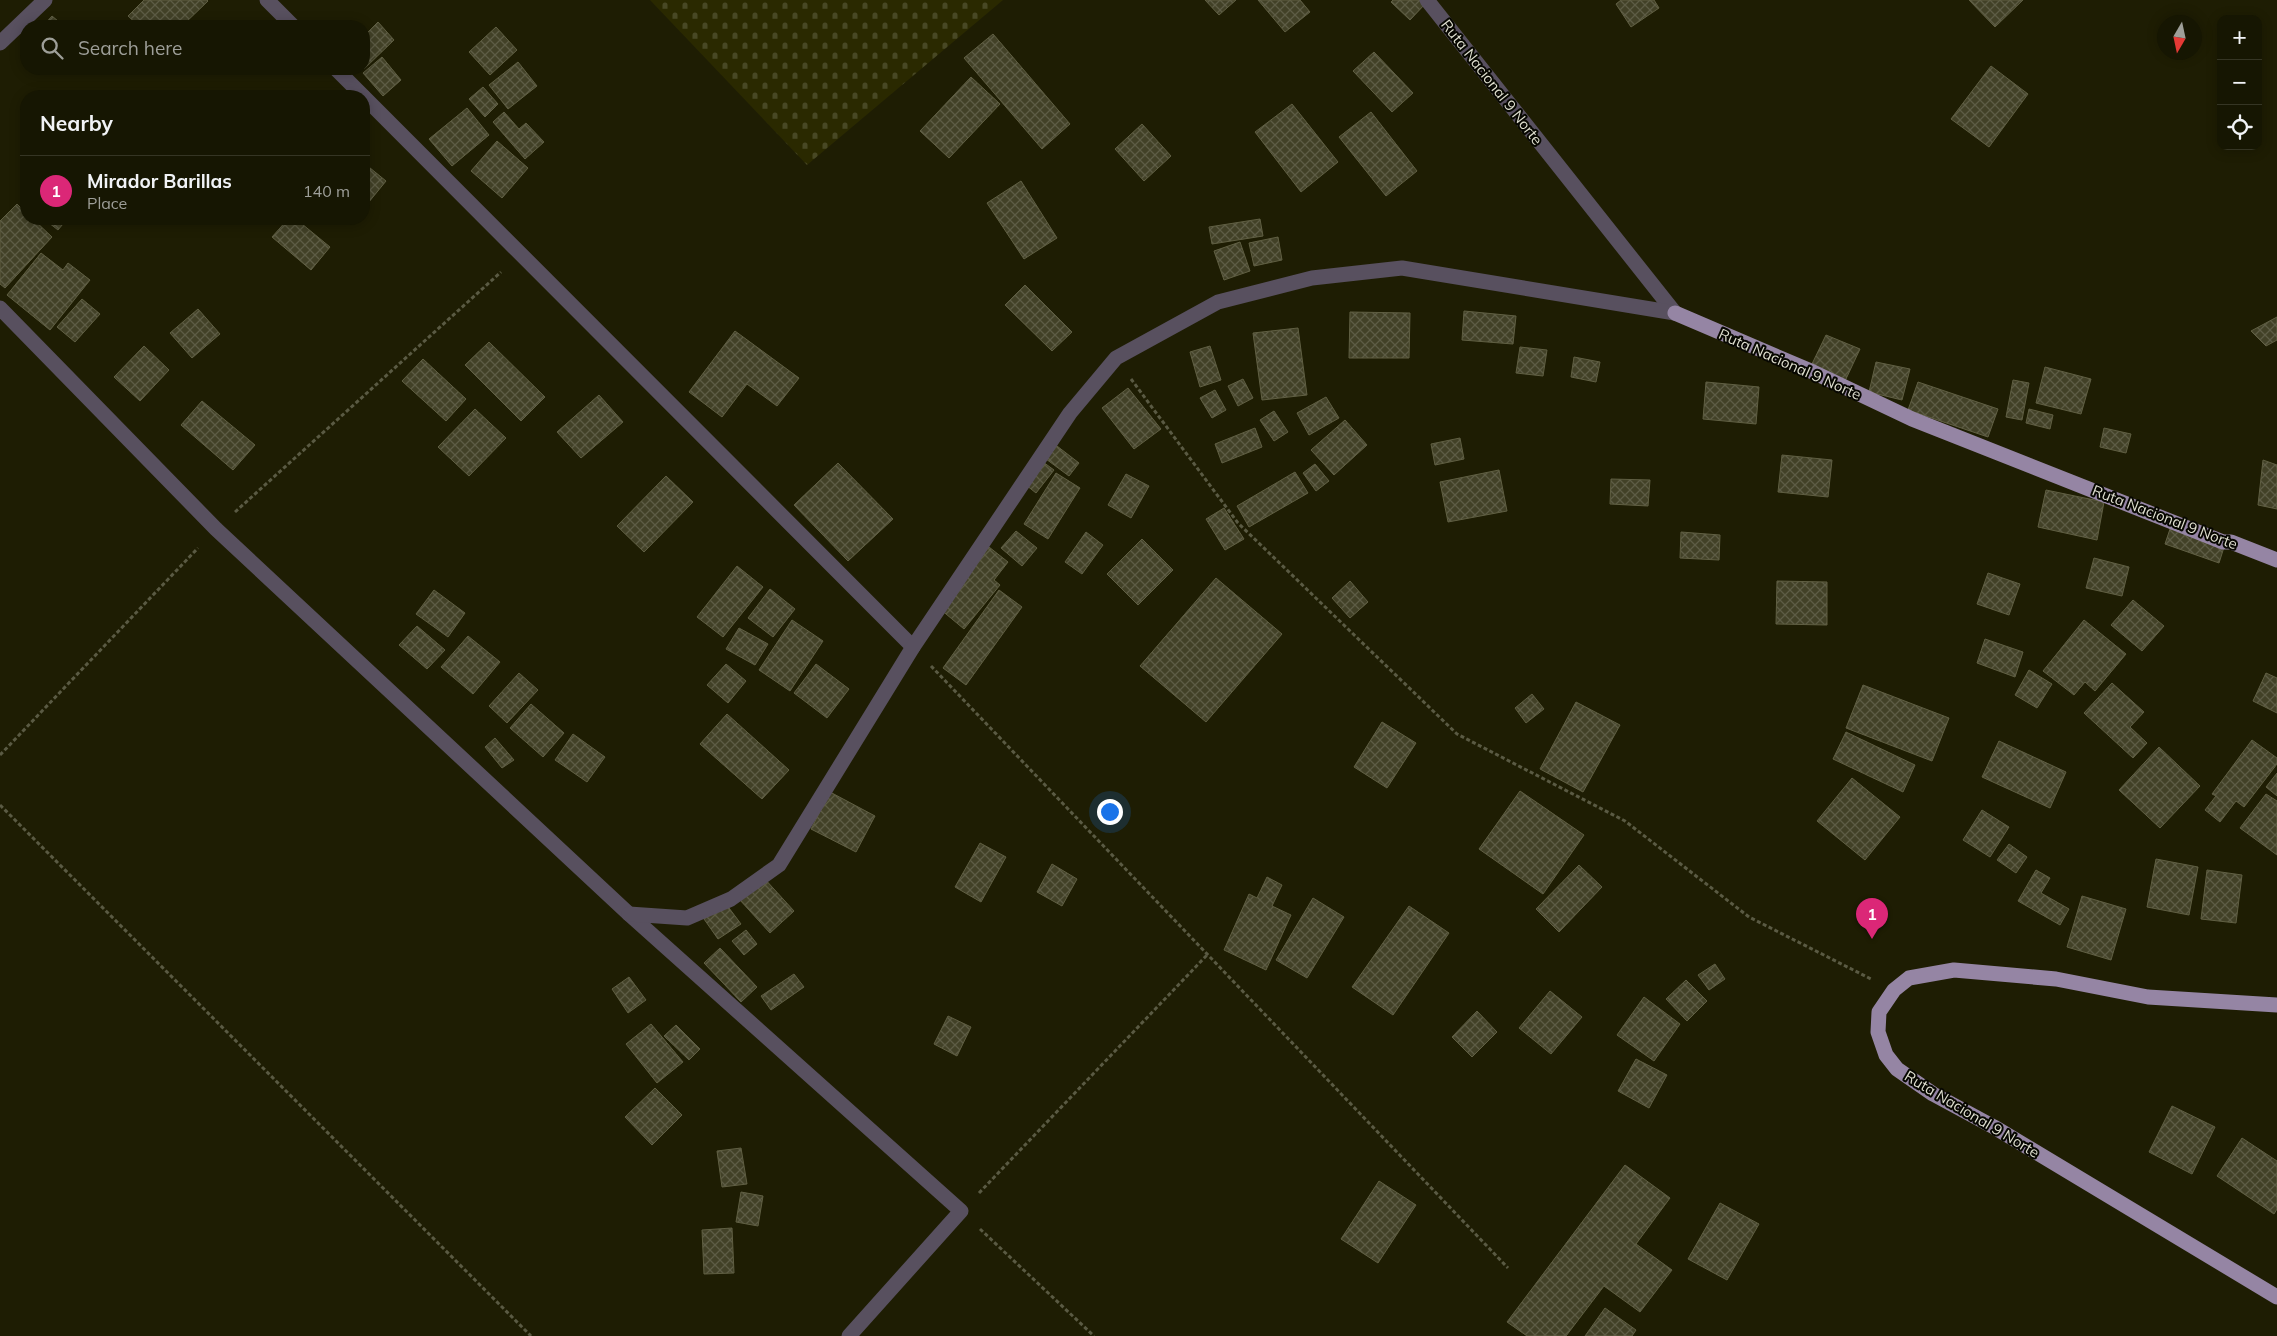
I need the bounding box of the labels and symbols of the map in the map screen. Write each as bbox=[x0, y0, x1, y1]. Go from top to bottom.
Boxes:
street label: Ruta Nacional 9 Norte bbox=[1437, 15, 1547, 149]
north arrow bbox=[2157, 15, 2202, 60]
street label: Ruta Nacional 9 Norte bbox=[1716, 324, 1864, 404]
street label: Ruta Nacional 9 Norte bbox=[2090, 481, 2240, 553]
your location bbox=[1097, 799, 1123, 825]
pin: 1 bbox=[1856, 898, 1888, 939]
street label: Ruta Nacional 9 Norte bbox=[1901, 1066, 2043, 1162]

